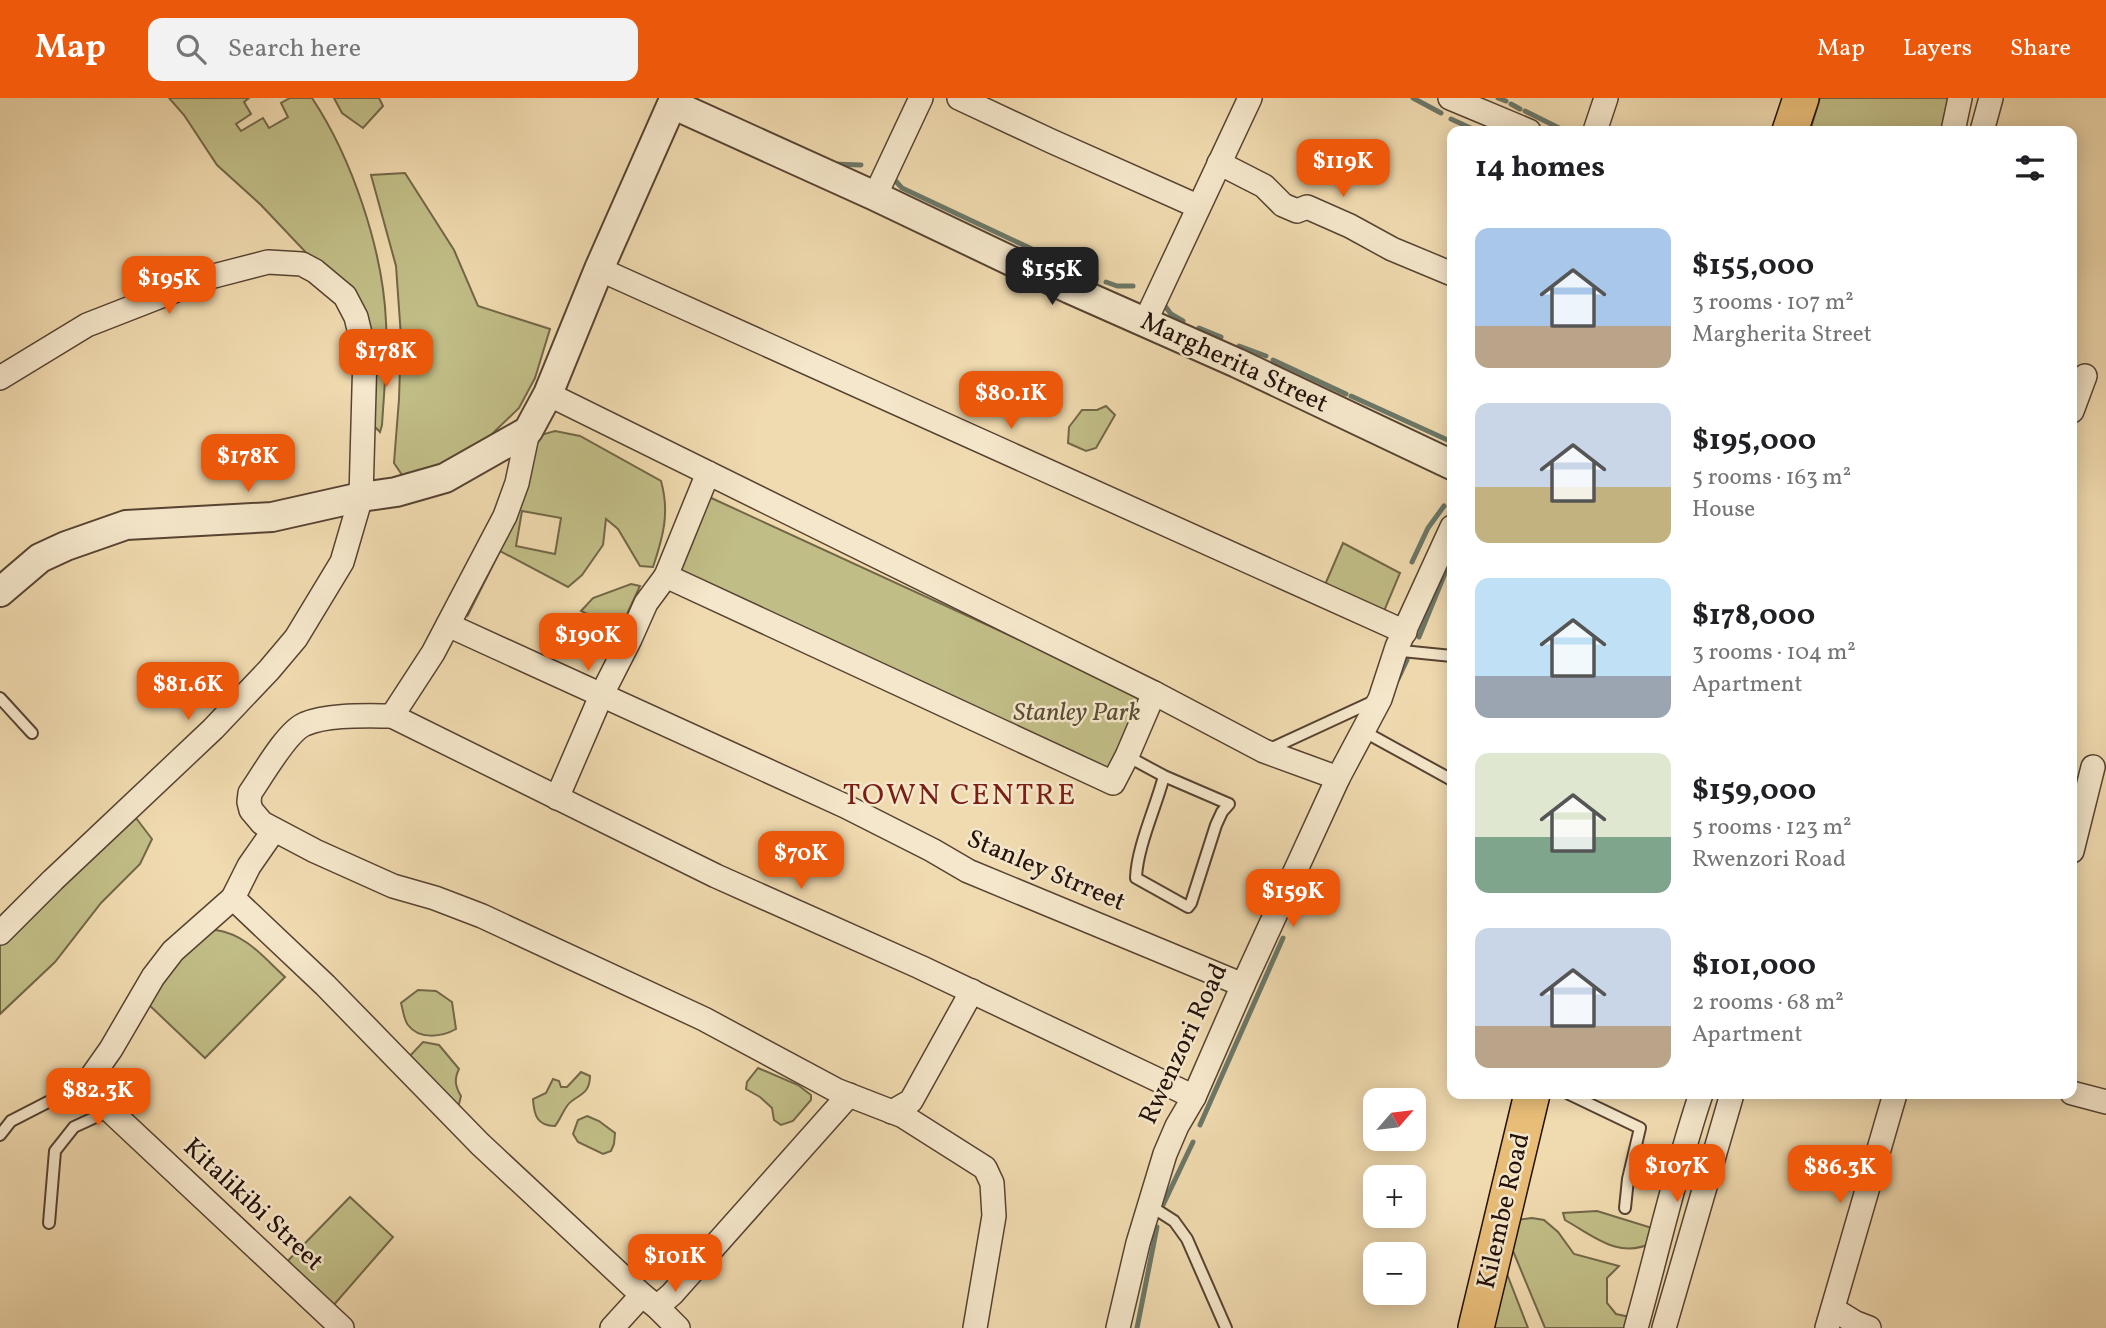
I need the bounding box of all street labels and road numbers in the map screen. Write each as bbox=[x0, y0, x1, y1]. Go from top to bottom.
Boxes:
street label: Margherita Street bbox=[1134, 304, 1334, 422]
street label: Stanley Strreet bbox=[961, 821, 1131, 921]
street label: Rwenzori Road bbox=[1131, 958, 1237, 1130]
street label: Kilembe Road bbox=[1469, 1129, 1539, 1293]
street label: Kitalikibi Street bbox=[175, 1130, 331, 1280]

